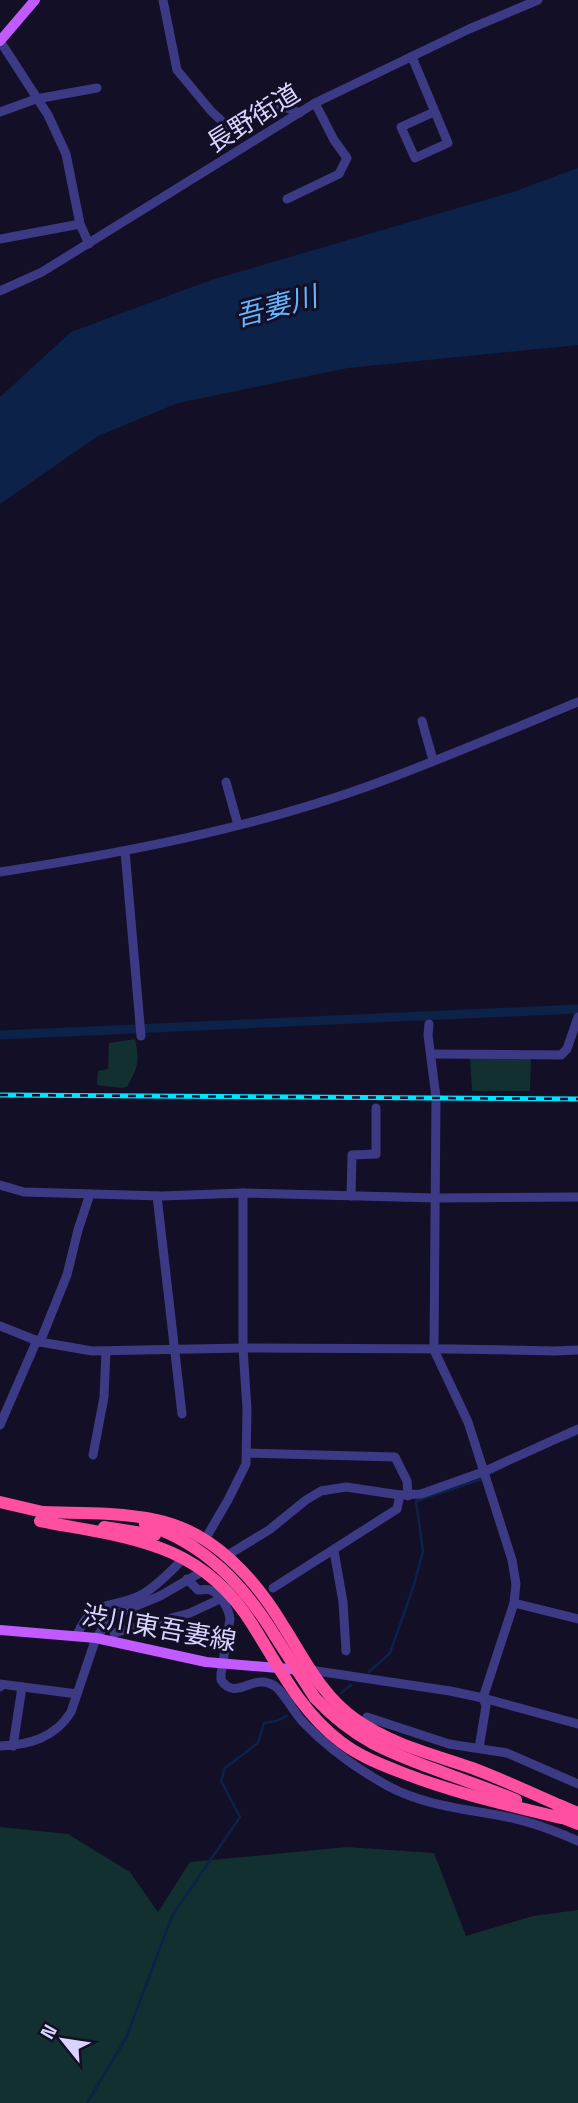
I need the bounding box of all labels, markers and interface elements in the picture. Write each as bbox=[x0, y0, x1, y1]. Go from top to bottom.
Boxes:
street label: 長野街道 bbox=[200, 76, 306, 160]
water label: 吾妻川 bbox=[231, 277, 324, 334]
street label: 渋川東吾妻線 bbox=[79, 1598, 239, 1658]
north arrow bbox=[28, 2005, 98, 2075]
text: N bbox=[35, 2020, 63, 2044]

